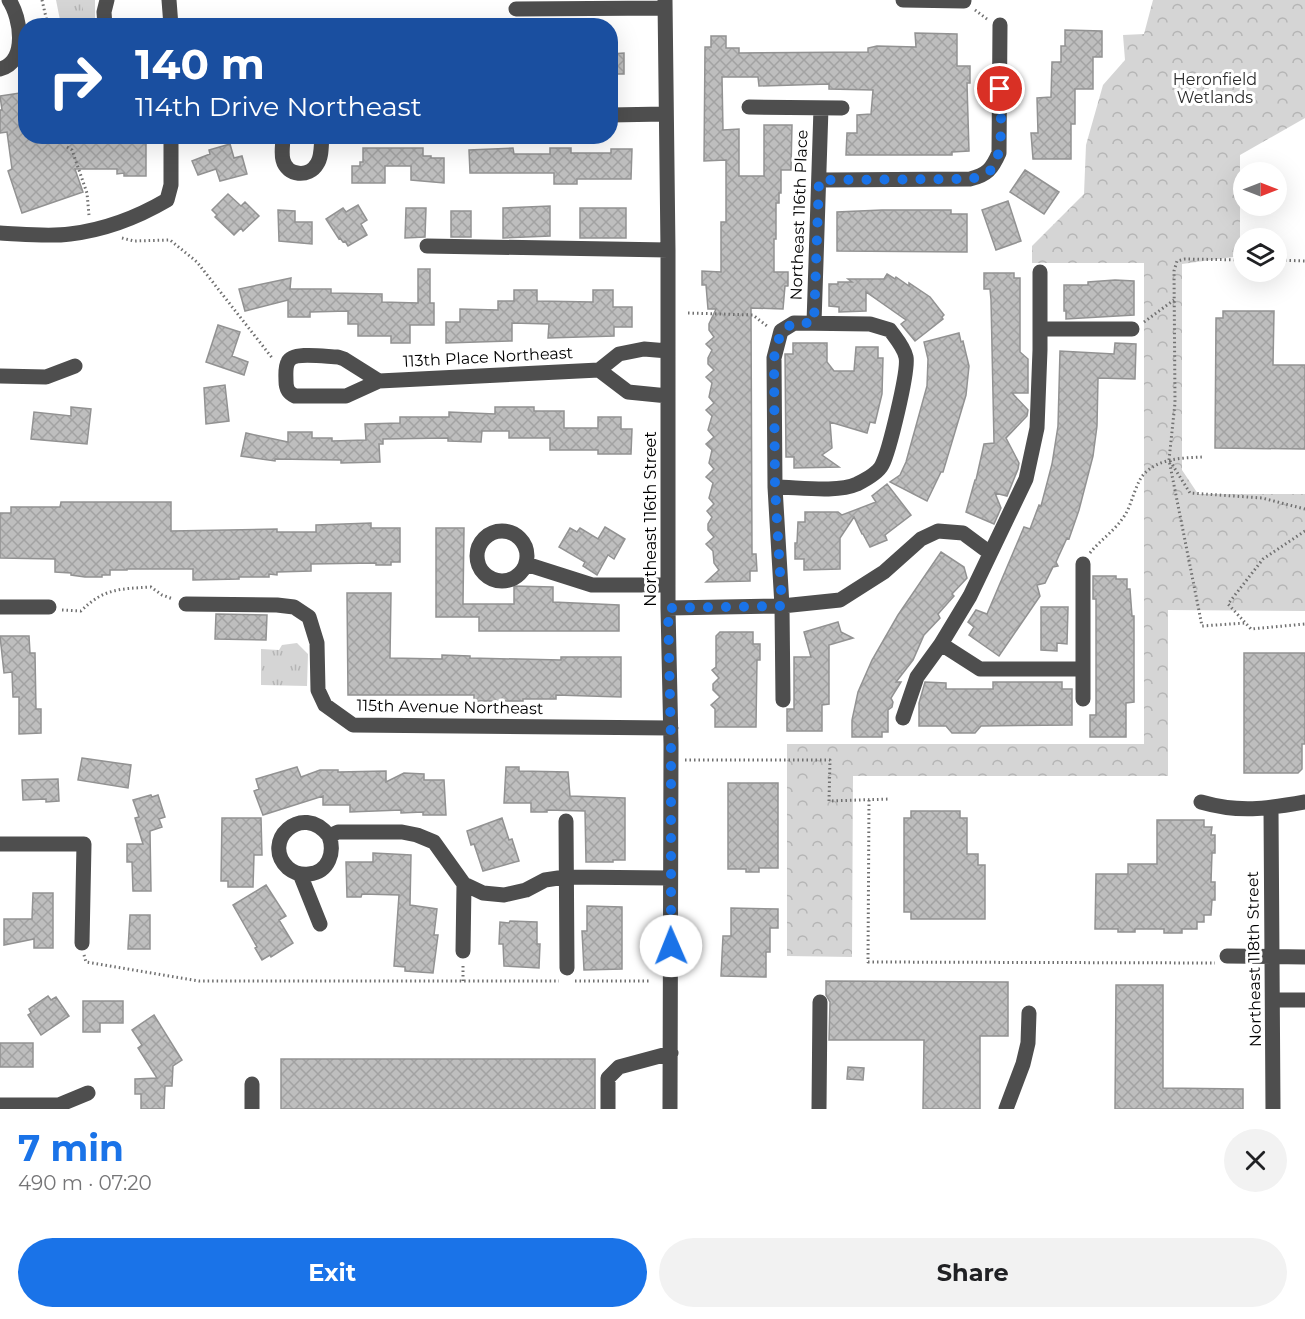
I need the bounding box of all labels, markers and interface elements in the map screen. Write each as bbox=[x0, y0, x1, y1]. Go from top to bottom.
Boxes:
text: 140 m bbox=[135, 38, 265, 90]
icon: right bbox=[36, 42, 114, 120]
pin bbox=[974, 63, 1025, 114]
park label: Heronfield Wetlands bbox=[1173, 70, 1257, 107]
icon: arrive bbox=[983, 72, 1016, 105]
text: 114th Drive Northeast bbox=[135, 90, 422, 123]
street label: Northeast 116th Place bbox=[787, 129, 811, 301]
north arrow bbox=[1233, 162, 1287, 216]
map controls bbox=[1233, 162, 1287, 282]
button: layers bbox=[1233, 228, 1287, 282]
street label: 113th Place Northeast bbox=[403, 343, 574, 371]
street label: Northeast 116th Street bbox=[641, 431, 660, 607]
street label: 115th Avenue Northeast bbox=[356, 696, 544, 718]
street label: Northeast 118th Street bbox=[1243, 870, 1265, 1047]
position arrow bbox=[639, 914, 703, 978]
text: 7 min bbox=[18, 1126, 124, 1170]
button: close bbox=[1224, 1129, 1287, 1192]
text: 490 m · 07:20 bbox=[18, 1171, 152, 1195]
button: Exit bbox=[18, 1238, 647, 1307]
button: Share bbox=[659, 1238, 1287, 1307]

